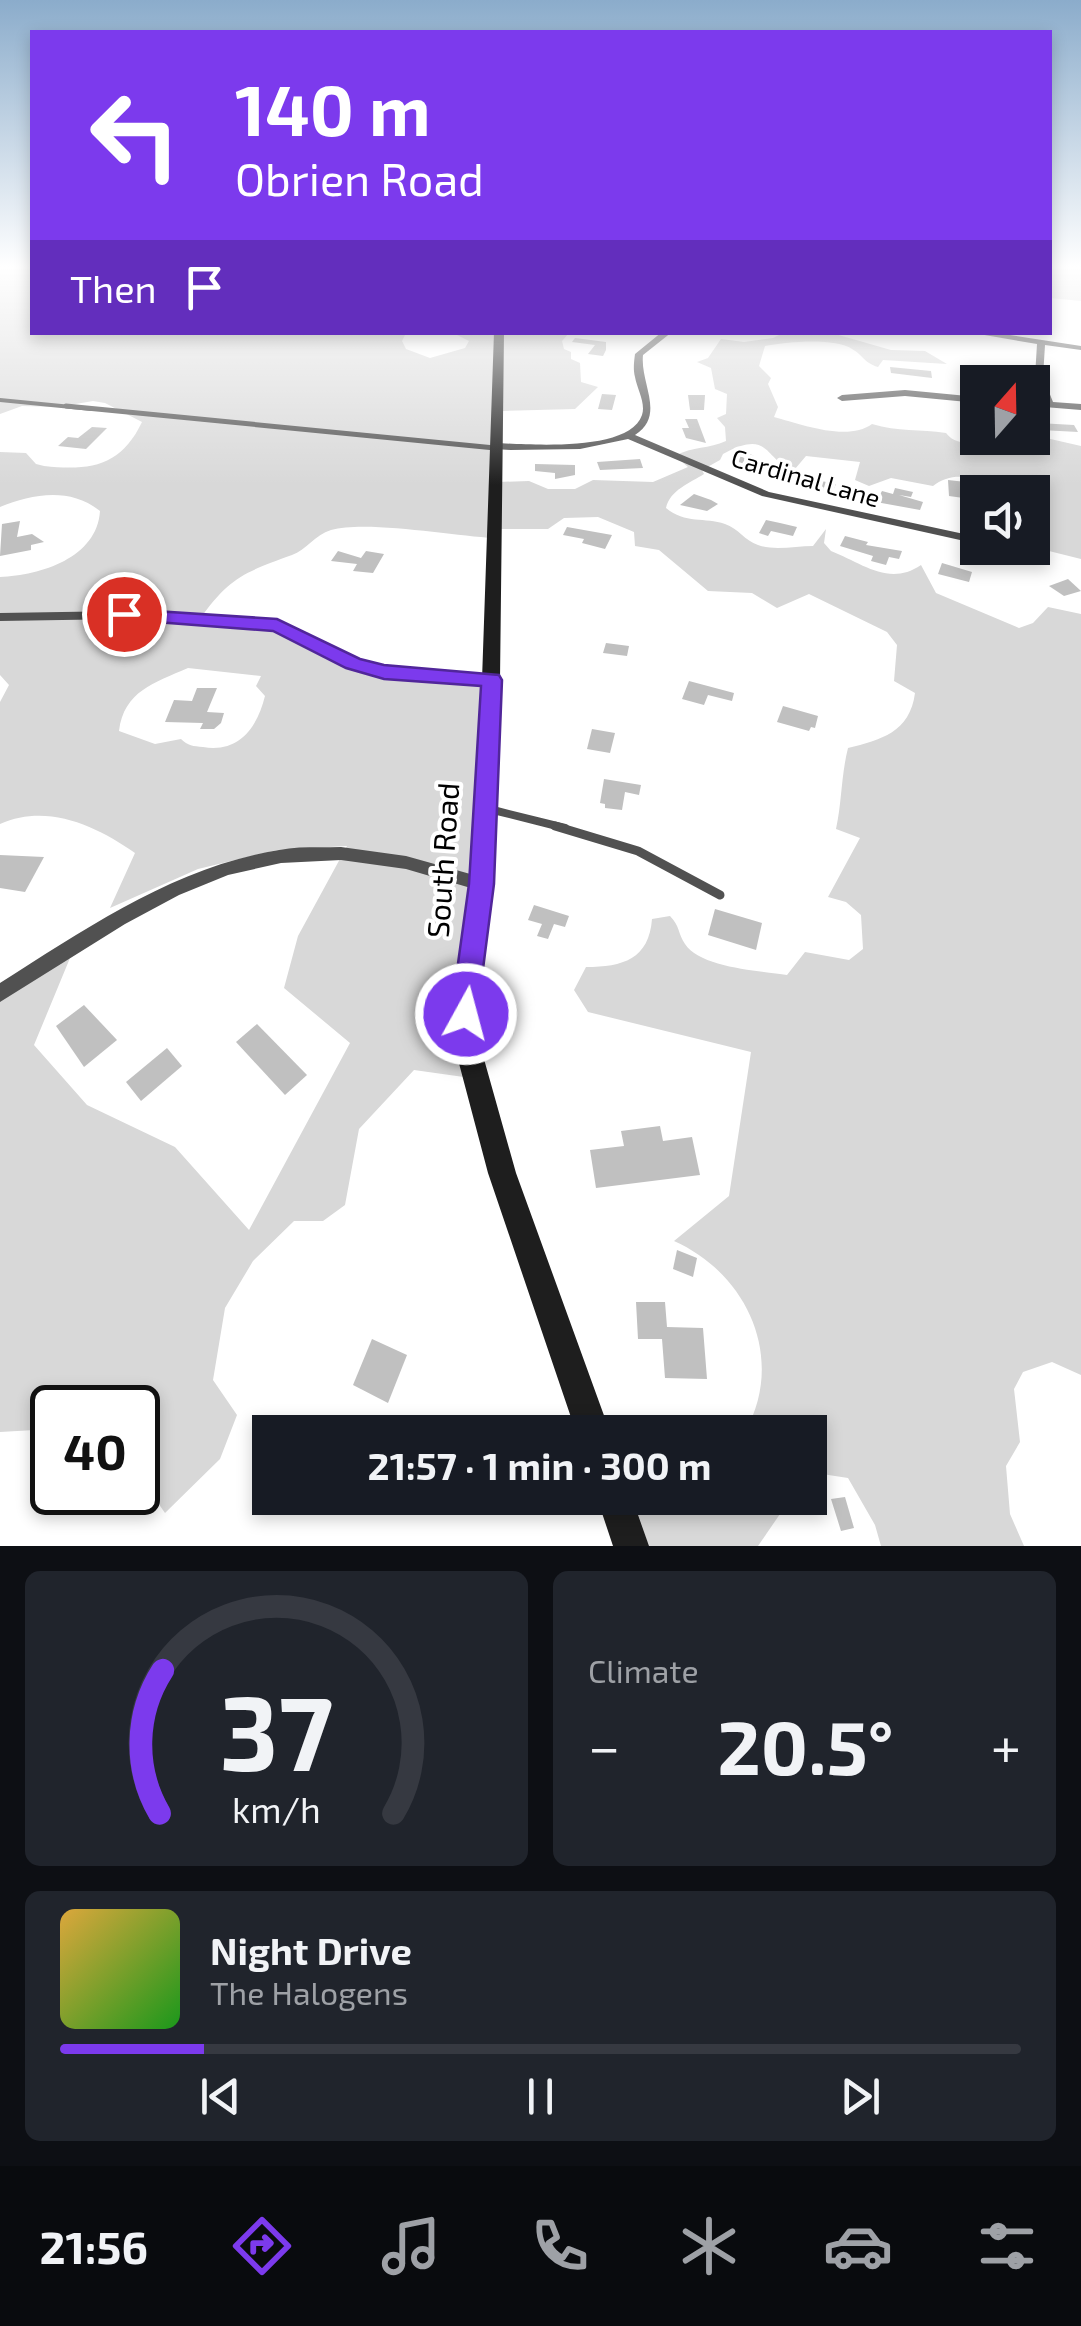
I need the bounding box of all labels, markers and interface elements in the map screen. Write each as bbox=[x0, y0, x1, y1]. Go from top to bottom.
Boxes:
text: 140 m bbox=[235, 66, 431, 150]
icon: left bbox=[70, 70, 200, 200]
text: Obrien Road bbox=[235, 151, 484, 205]
icon: arrive bbox=[177, 260, 232, 315]
text: Then bbox=[70, 265, 157, 311]
north arrow bbox=[960, 365, 1050, 455]
map controls bbox=[960, 365, 1050, 565]
street label: Cardinal Lane bbox=[728, 441, 884, 513]
button: sound bbox=[960, 475, 1050, 565]
pin bbox=[82, 572, 167, 657]
icon: arrive bbox=[97, 587, 152, 642]
street label: South Road bbox=[419, 781, 465, 939]
position arrow bbox=[414, 962, 518, 1066]
speed limit sign: 40 bbox=[30, 1385, 160, 1515]
text: 21:57 · 1 min · 300 m bbox=[368, 1442, 711, 1488]
text: Climate bbox=[588, 1651, 699, 1689]
text: 37 bbox=[220, 1667, 333, 1792]
text: 20.5° bbox=[717, 1700, 894, 1790]
text: − bbox=[588, 1712, 620, 1778]
text: + bbox=[991, 1712, 1021, 1778]
text: km/h bbox=[232, 1787, 321, 1830]
text: Night Drive bbox=[210, 1927, 412, 1973]
text: The Halogens bbox=[210, 1973, 408, 2011]
icon: previous bbox=[193, 2069, 248, 2124]
icon: pause bbox=[513, 2069, 568, 2124]
icon: next bbox=[833, 2069, 888, 2124]
icon: directions bbox=[227, 2211, 297, 2281]
icon: music bbox=[376, 2211, 446, 2281]
icon: phone bbox=[525, 2211, 595, 2281]
icon: climate bbox=[674, 2211, 744, 2281]
icon: car bbox=[823, 2211, 893, 2281]
icon: filters bbox=[972, 2211, 1042, 2281]
text: 21:56 bbox=[39, 2219, 148, 2273]

